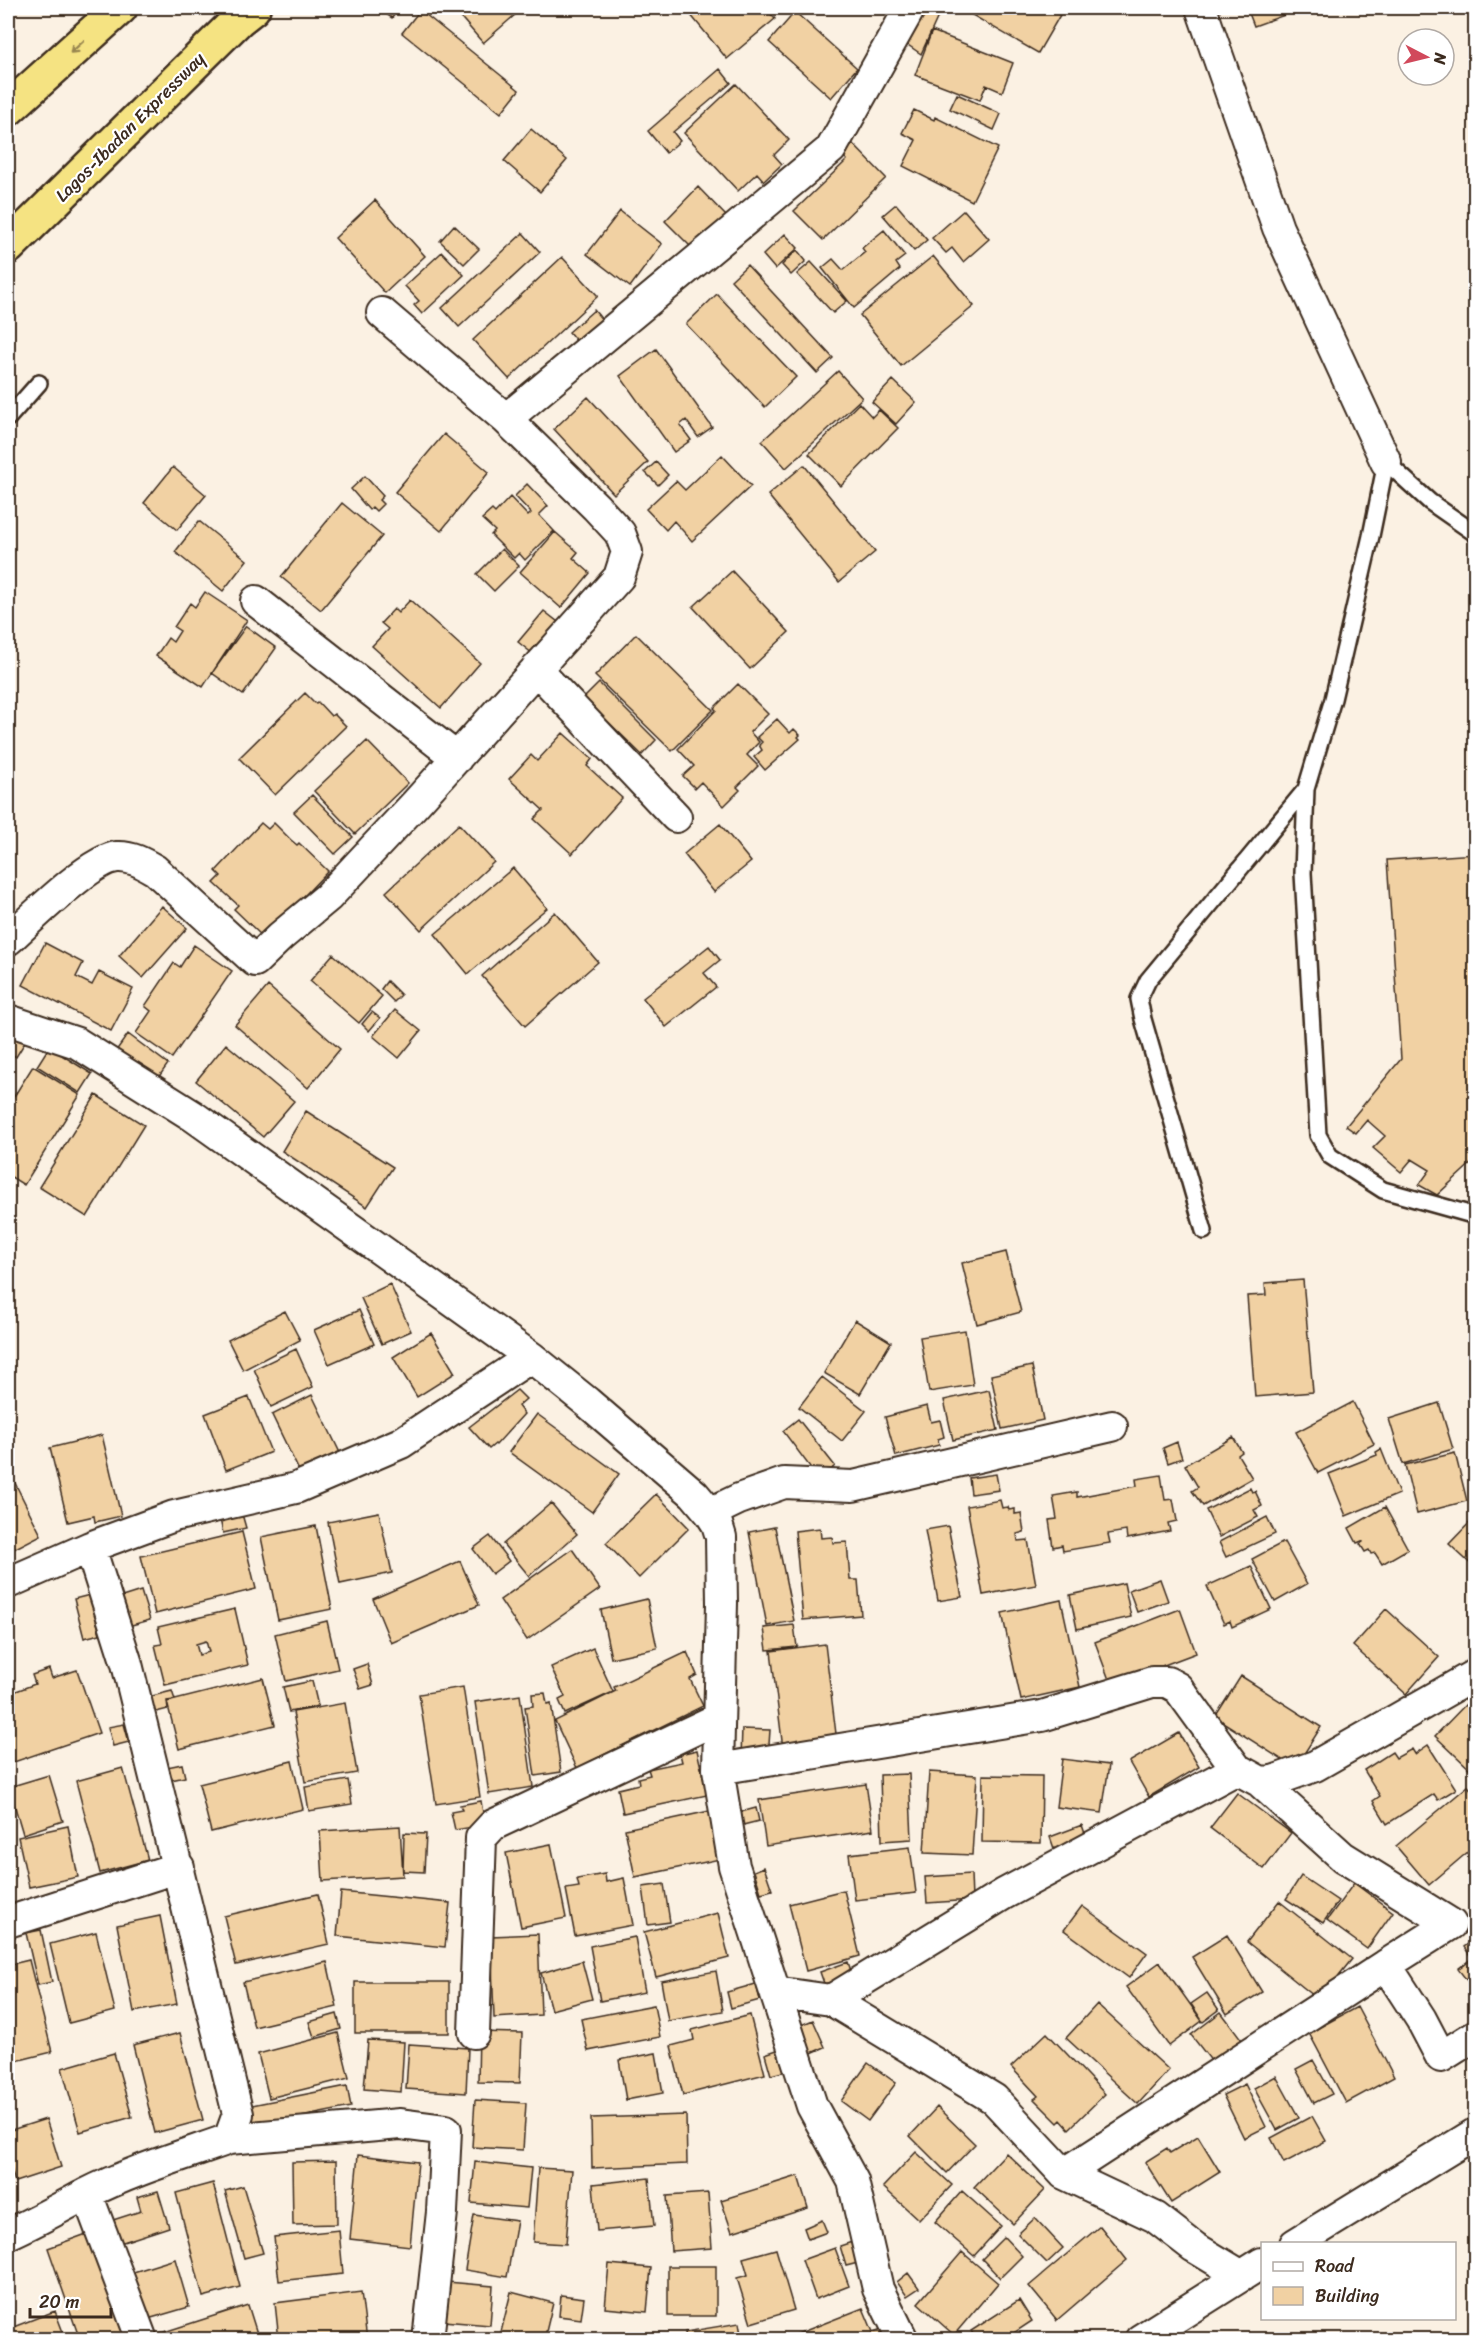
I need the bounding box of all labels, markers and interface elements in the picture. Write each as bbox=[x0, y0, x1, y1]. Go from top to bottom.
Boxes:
north arrow bbox=[1396, 27, 1456, 87]
one-way arrow bbox=[69, 40, 84, 54]
street label: Lagos-Ibadan Expressway bbox=[47, 44, 213, 210]
text: N bbox=[1425, 51, 1456, 67]
legend bbox=[1261, 2242, 1456, 2320]
text: Road bbox=[1315, 2250, 1355, 2282]
text: Building bbox=[1315, 2280, 1379, 2312]
scale bar bbox=[30, 2281, 111, 2319]
text: 20 m bbox=[39, 2286, 79, 2318]

